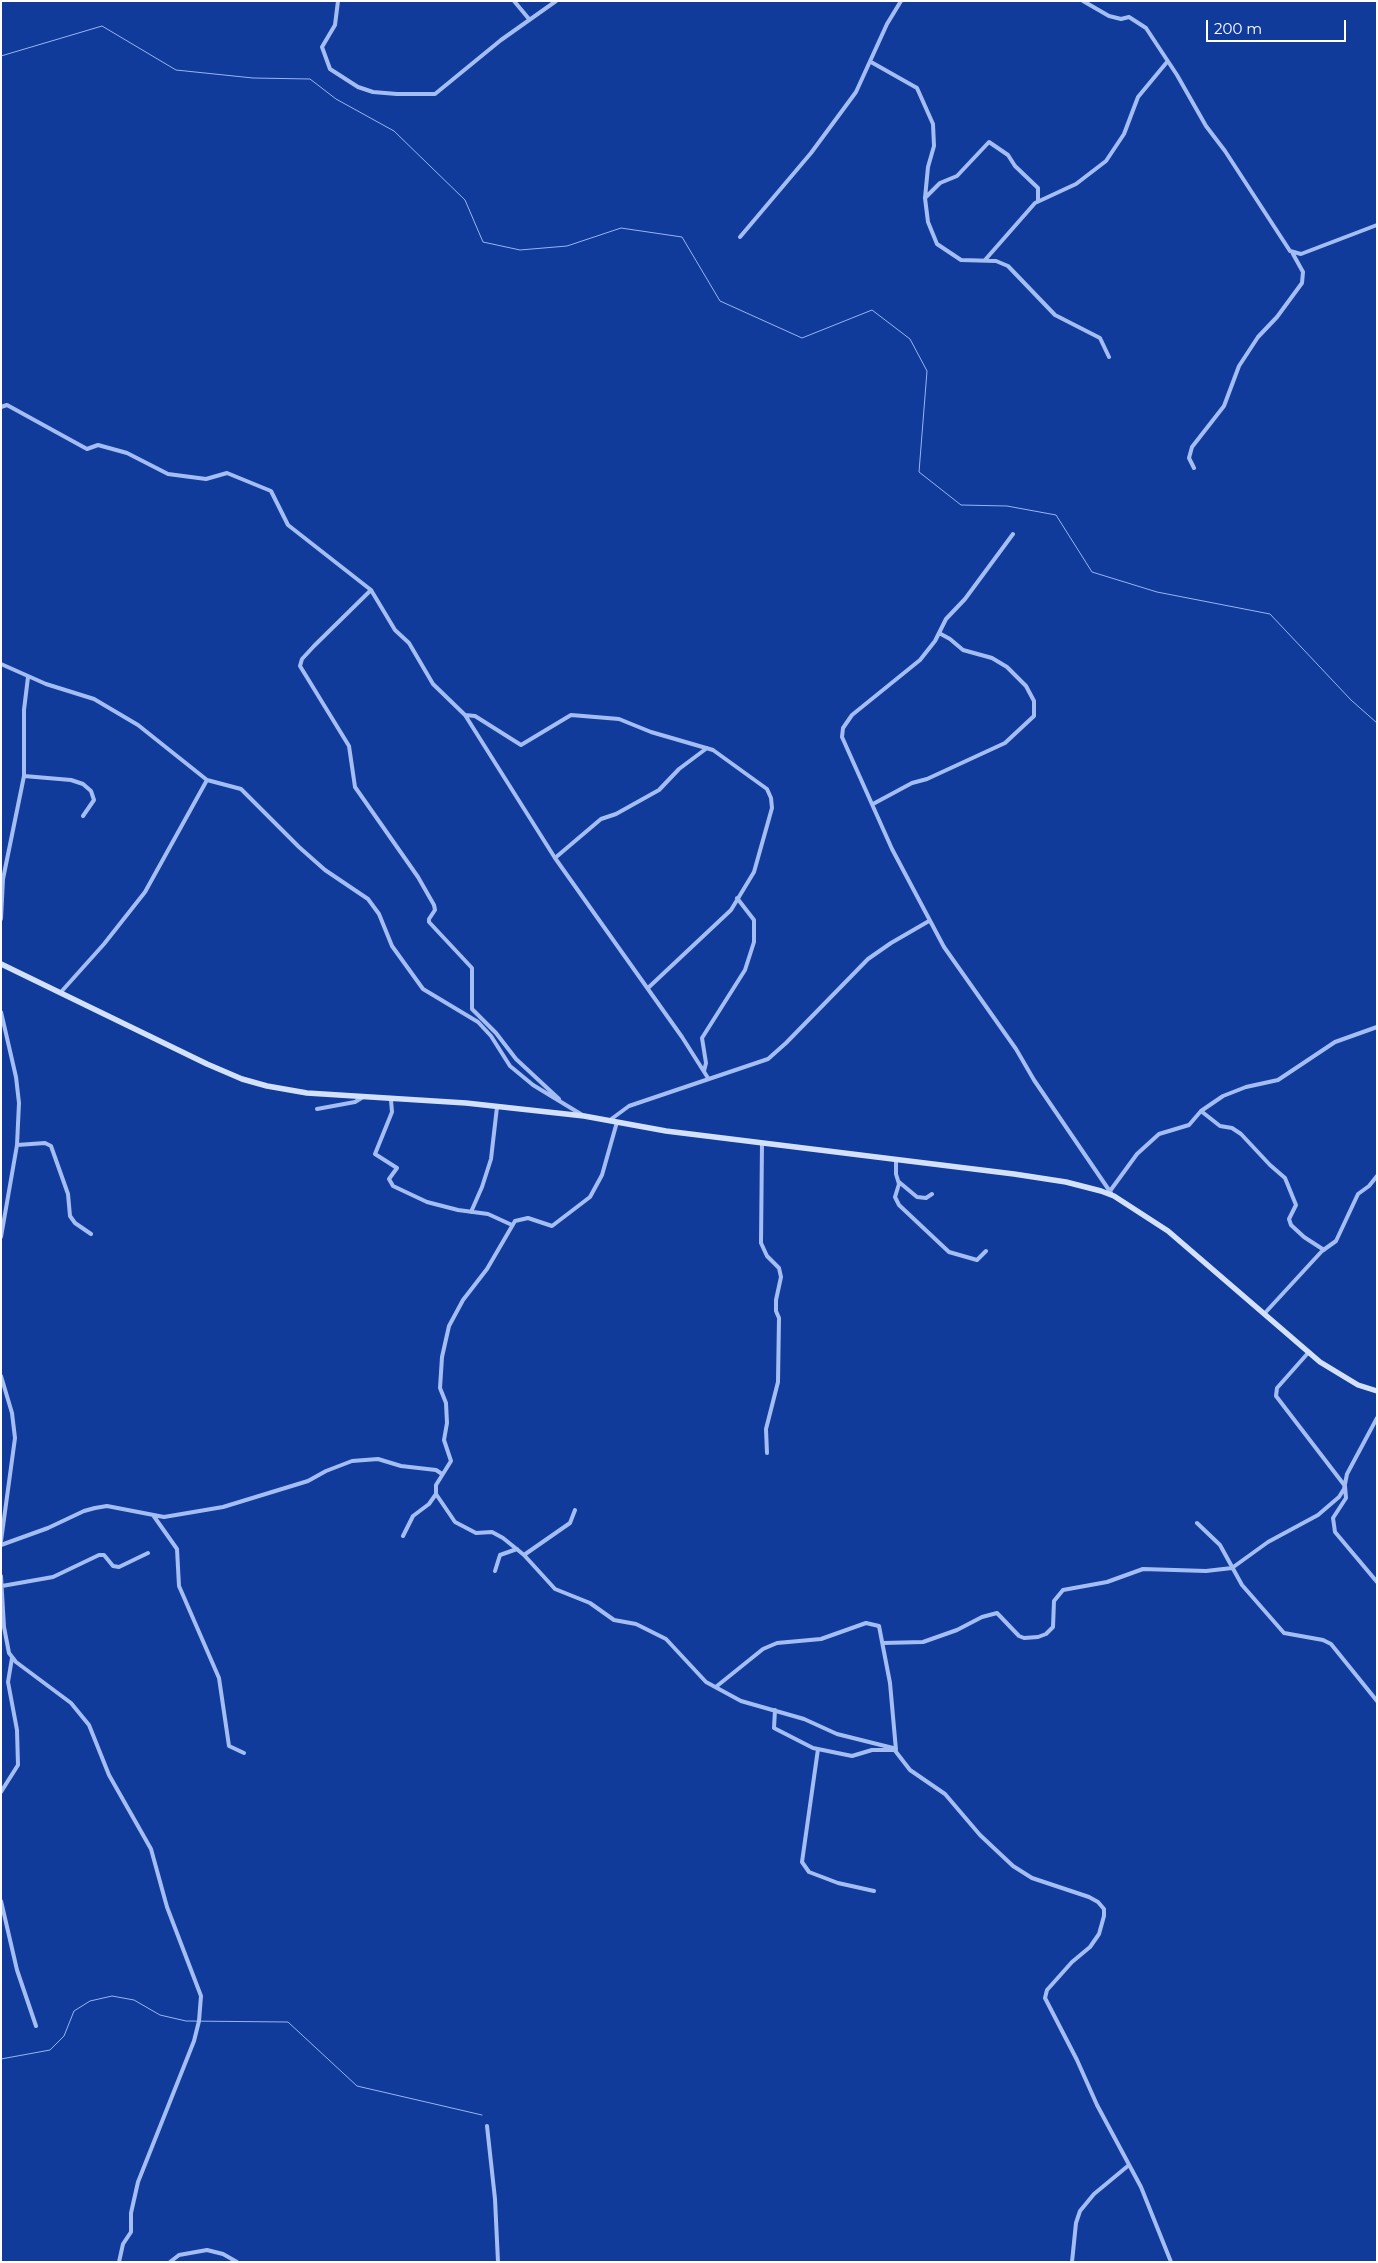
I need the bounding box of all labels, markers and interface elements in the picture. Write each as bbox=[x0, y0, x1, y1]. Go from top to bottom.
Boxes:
scale bar bbox=[1208, 10, 1348, 42]
text: 200 m bbox=[1214, 19, 1262, 38]

